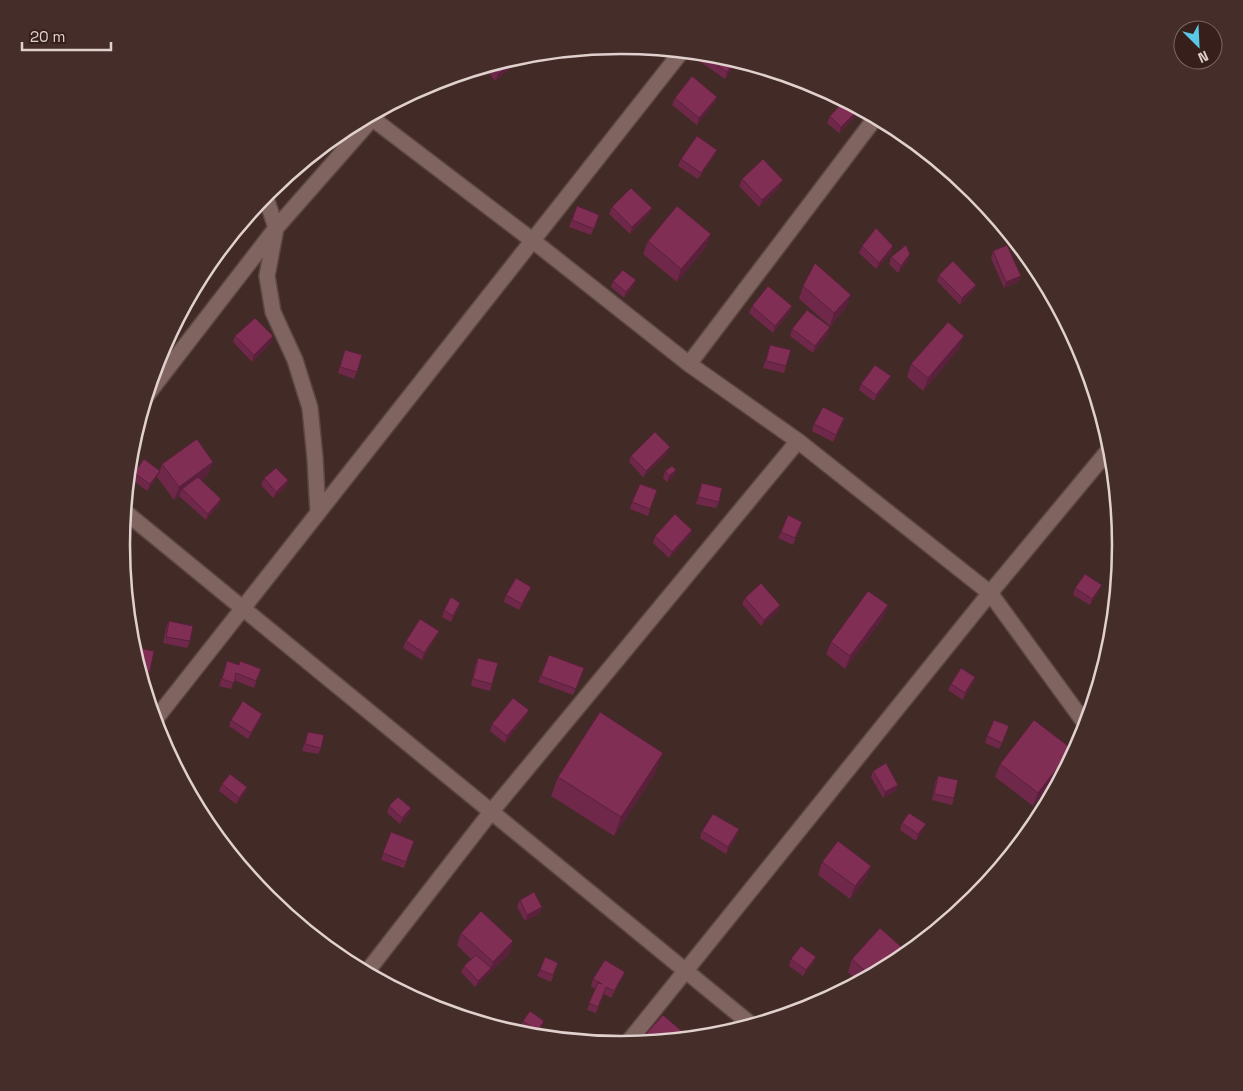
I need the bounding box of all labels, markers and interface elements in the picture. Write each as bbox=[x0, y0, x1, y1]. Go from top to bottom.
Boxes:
scale bar bbox=[22, 20, 111, 52]
north arrow bbox=[1173, 20, 1223, 70]
text: 20 m bbox=[30, 27, 65, 46]
text: N bbox=[1195, 47, 1211, 67]

